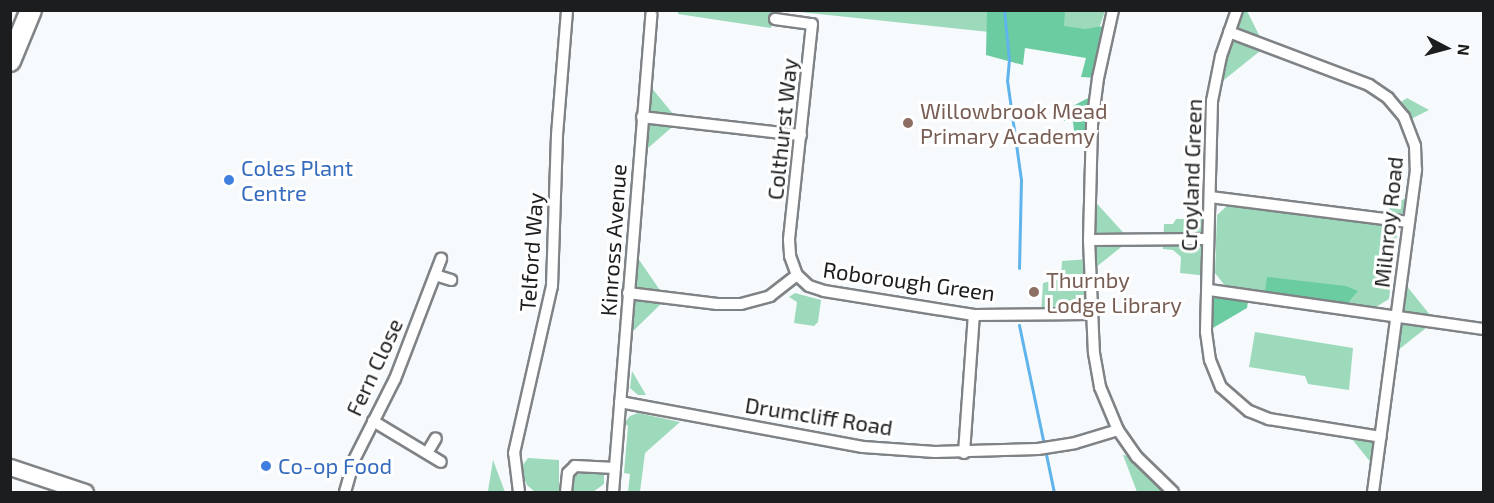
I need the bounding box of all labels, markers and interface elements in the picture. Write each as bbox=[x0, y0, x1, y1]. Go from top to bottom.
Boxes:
north arrow bbox=[1416, 18, 1476, 78]
text: N bbox=[1454, 43, 1474, 57]
street label: Colthurst Way bbox=[761, 57, 803, 201]
place label: Willowbrook Mead Primary Academy bbox=[920, 97, 1108, 148]
street label: Croyland Green bbox=[1175, 98, 1207, 252]
marker: Willowbrook Mead Primary Academy bbox=[901, 116, 915, 130]
place label: Coles Plant Centre bbox=[241, 154, 353, 206]
street label: Milnroy Road bbox=[1368, 155, 1408, 289]
street label: Kinross Avenue bbox=[594, 163, 632, 317]
marker: Coles Plant Centre bbox=[222, 173, 236, 187]
street label: Telford Way bbox=[514, 191, 548, 313]
street label: Roborough Green bbox=[821, 256, 997, 306]
place label: Thurnby Lodge Library bbox=[1046, 266, 1182, 318]
marker: Thurnby Lodge Library bbox=[1027, 285, 1041, 299]
street label: Fern Close bbox=[340, 314, 408, 420]
street label: Drumcliff Road bbox=[743, 391, 895, 441]
place label: Co-op Food bbox=[278, 453, 392, 479]
marker: Co-op Food bbox=[259, 459, 273, 473]

